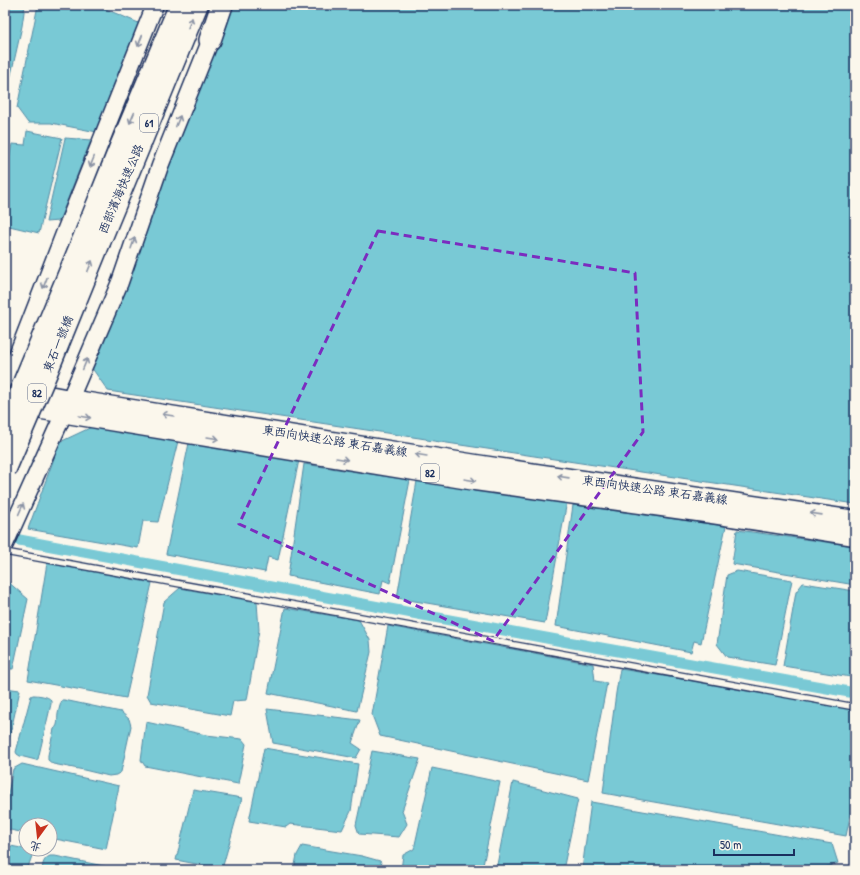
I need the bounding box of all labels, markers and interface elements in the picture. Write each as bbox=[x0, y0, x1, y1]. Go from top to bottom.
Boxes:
one-way arrow bbox=[186, 18, 194, 30]
one-way arrow bbox=[136, 35, 143, 47]
one-way arrow bbox=[128, 112, 136, 124]
road number: 61 bbox=[140, 114, 158, 132]
one-way arrow bbox=[174, 115, 182, 127]
street label: 西部濱海快速公路 bbox=[94, 141, 147, 236]
one-way arrow bbox=[88, 156, 96, 168]
one-way arrow bbox=[130, 237, 137, 250]
one-way arrow bbox=[86, 260, 94, 272]
one-way arrow bbox=[40, 277, 48, 289]
street label: 東石一號橋 bbox=[38, 313, 77, 375]
one-way arrow bbox=[82, 358, 89, 370]
road number: 82 bbox=[28, 384, 46, 402]
one-way arrow bbox=[162, 411, 175, 419]
one-way arrow bbox=[78, 413, 91, 421]
street label: 東西向快速公路 東石嘉義線 bbox=[261, 421, 409, 460]
one-way arrow bbox=[206, 434, 219, 442]
one-way arrow bbox=[415, 451, 428, 459]
one-way arrow bbox=[335, 455, 348, 463]
road number: 82 bbox=[421, 464, 439, 482]
street label: 東西向快速公路 東石嘉義線 bbox=[581, 471, 729, 508]
one-way arrow bbox=[557, 472, 570, 480]
one-way arrow bbox=[463, 476, 476, 484]
one-way arrow bbox=[18, 503, 25, 515]
one-way arrow bbox=[810, 510, 823, 518]
north arrow bbox=[18, 817, 58, 857]
scale bar bbox=[714, 831, 794, 857]
text: 50 m bbox=[720, 836, 741, 853]
text: 北 bbox=[28, 838, 43, 855]

